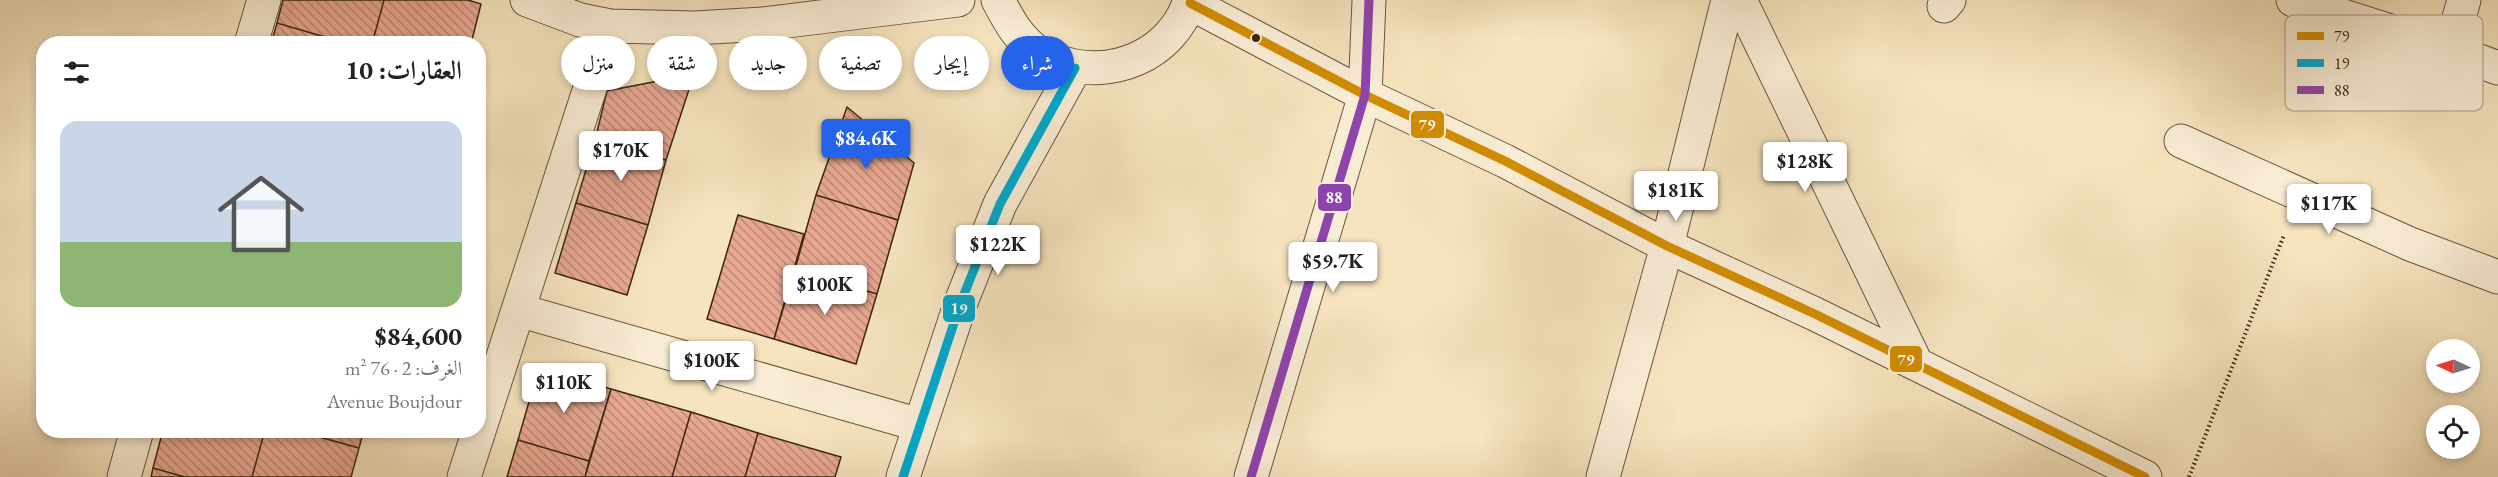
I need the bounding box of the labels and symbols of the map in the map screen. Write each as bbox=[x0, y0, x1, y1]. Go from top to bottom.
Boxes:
legend bbox=[2285, 15, 2483, 111]
text: 79 bbox=[2334, 26, 2350, 47]
unlabelled marker bbox=[1250, 32, 1262, 44]
text: 19 bbox=[2334, 53, 2350, 74]
text: 88 bbox=[2334, 80, 2350, 101]
line badge: 79 bbox=[1410, 110, 1445, 139]
text: 79 bbox=[1419, 114, 1436, 135]
pin: $84.6K bbox=[817, 119, 915, 170]
pin: $170K bbox=[579, 131, 663, 182]
pin: $128K bbox=[1763, 142, 1847, 193]
pin: $181K bbox=[1634, 171, 1718, 222]
line badge: 88 bbox=[1317, 183, 1352, 212]
pin: $117K bbox=[2287, 184, 2371, 235]
text: 88 bbox=[1326, 187, 1342, 208]
pin: $122K bbox=[956, 225, 1040, 276]
pin: $59.7K bbox=[1284, 242, 1382, 293]
pin: $100K bbox=[783, 265, 867, 316]
line badge: 19 bbox=[942, 294, 976, 323]
text: 19 bbox=[951, 298, 968, 319]
north arrow bbox=[2426, 339, 2480, 393]
pin: $100K bbox=[670, 341, 754, 392]
line badge: 79 bbox=[1889, 345, 1923, 373]
text: 79 bbox=[1898, 349, 1915, 370]
pin: $110K bbox=[522, 363, 606, 414]

